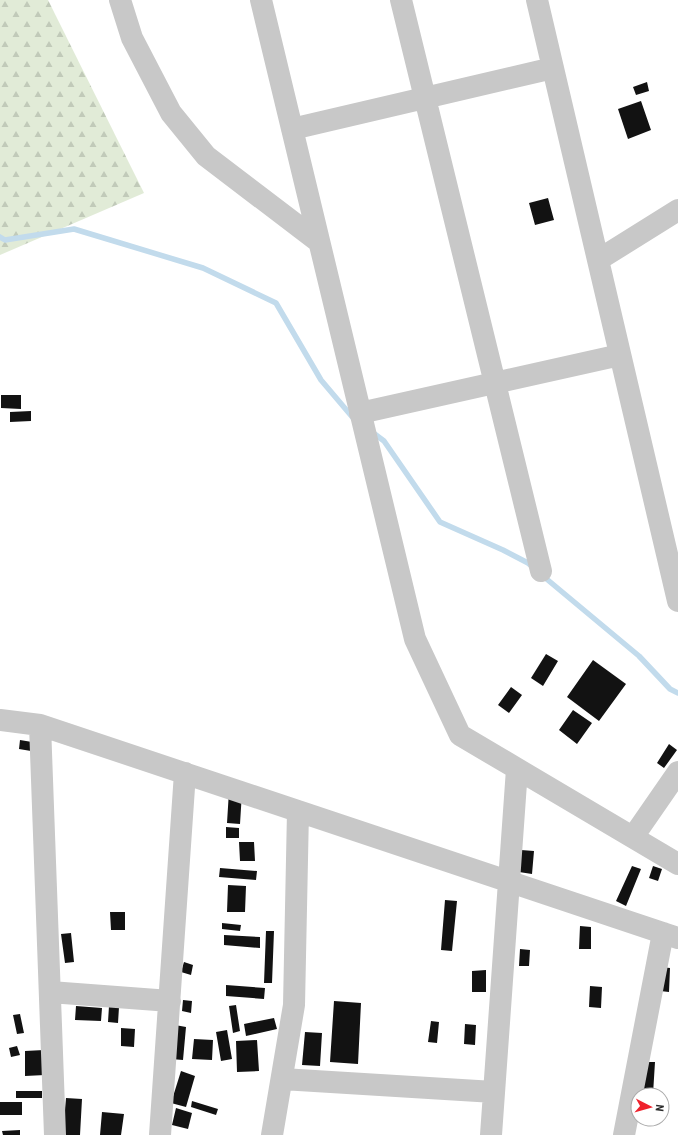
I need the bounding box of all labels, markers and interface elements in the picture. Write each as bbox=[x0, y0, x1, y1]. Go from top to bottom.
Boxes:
north arrow bbox=[630, 1087, 670, 1127]
text: N bbox=[653, 1104, 666, 1112]

